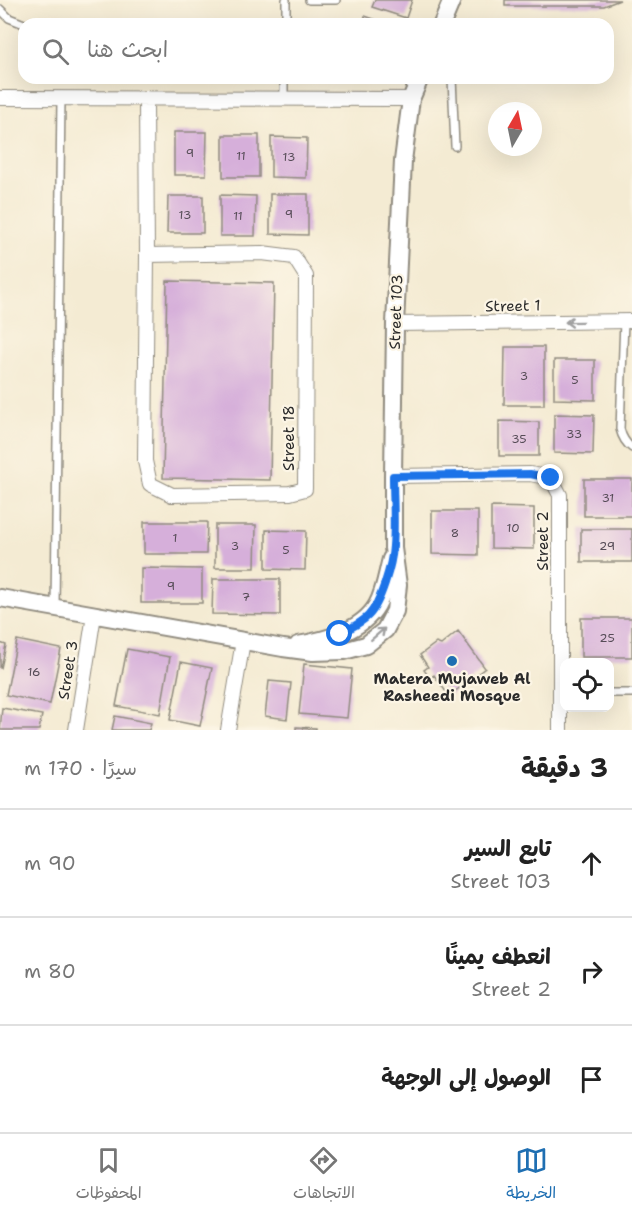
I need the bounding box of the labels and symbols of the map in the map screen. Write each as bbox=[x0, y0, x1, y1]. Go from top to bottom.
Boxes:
north arrow bbox=[488, 102, 542, 156]
house number: 9 bbox=[186, 145, 194, 161]
house number: 11 bbox=[236, 148, 246, 164]
house number: 13 bbox=[283, 149, 295, 165]
house number: 9 bbox=[285, 206, 293, 222]
house number: 13 bbox=[179, 207, 191, 223]
house number: 11 bbox=[233, 208, 243, 224]
street label: Street 103 bbox=[385, 274, 407, 350]
street label: Street 1 bbox=[485, 296, 541, 316]
one-way arrow bbox=[564, 316, 584, 328]
house number: 3 bbox=[520, 368, 528, 384]
house number: 5 bbox=[571, 372, 579, 388]
street label: Street 18 bbox=[279, 405, 299, 471]
house number: 33 bbox=[566, 426, 582, 442]
house number: 35 bbox=[511, 431, 527, 447]
route end bbox=[537, 464, 563, 490]
house number: 31 bbox=[602, 490, 614, 506]
street label: Street 2 bbox=[533, 511, 553, 571]
house number: 10 bbox=[506, 520, 520, 536]
house number: 8 bbox=[451, 525, 459, 541]
house number: 1 bbox=[172, 530, 178, 546]
house number: 3 bbox=[231, 538, 239, 554]
house number: 29 bbox=[599, 538, 615, 554]
house number: 5 bbox=[282, 542, 290, 558]
house number: 9 bbox=[167, 578, 175, 594]
house number: 7 bbox=[242, 589, 250, 605]
route start bbox=[326, 620, 352, 646]
one-way arrow bbox=[370, 627, 385, 641]
house number: 25 bbox=[599, 630, 615, 646]
street label: Street 3 bbox=[53, 639, 83, 701]
marker: Matera Mujaweb Al Rasheedi Mosque bbox=[445, 654, 459, 668]
house number: 16 bbox=[27, 664, 41, 680]
place label: Matera Mujaweb Al Rasheedi Mosque bbox=[374, 669, 530, 706]

